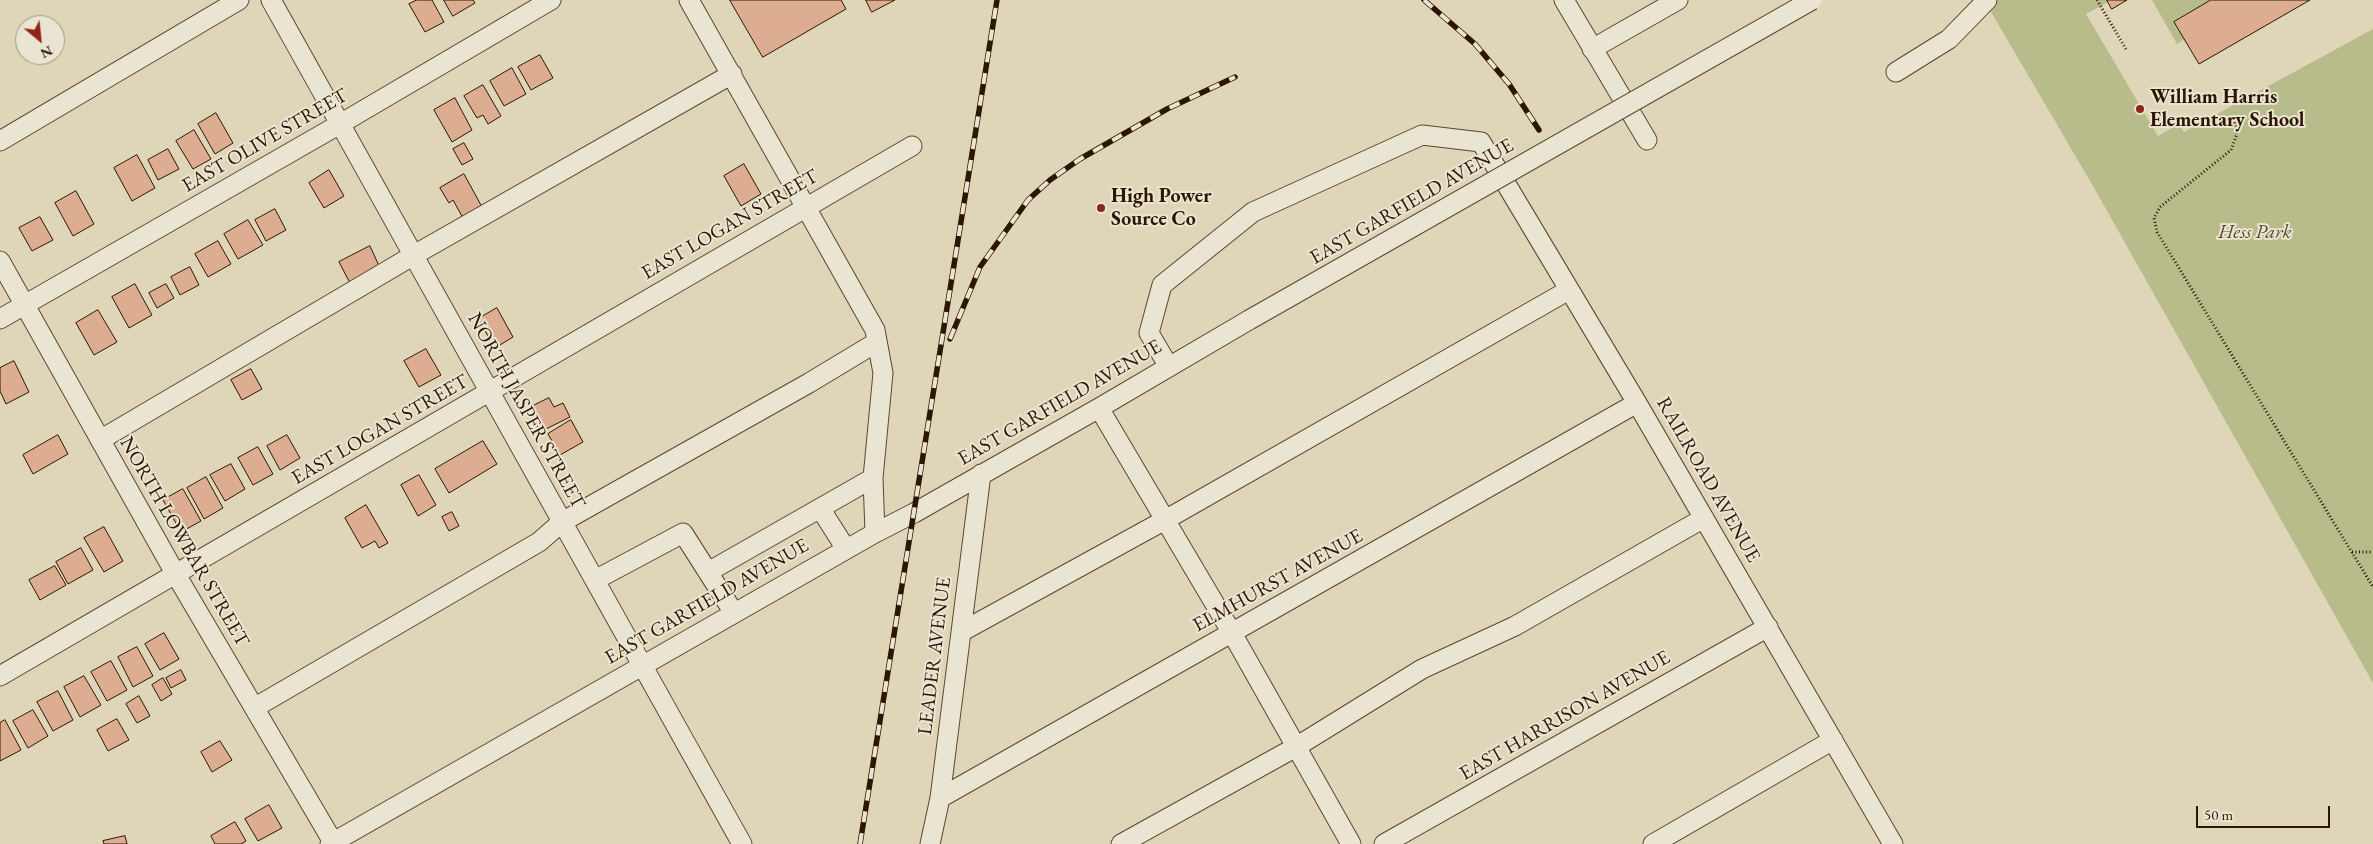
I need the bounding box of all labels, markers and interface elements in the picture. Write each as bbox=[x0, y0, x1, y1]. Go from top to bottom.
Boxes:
north arrow bbox=[15, 15, 65, 65]
text: N bbox=[37, 42, 56, 63]
street label: EAST OLIVE STREET bbox=[178, 84, 352, 198]
place label: William Harris Elementary School bbox=[2150, 86, 2304, 133]
marker: William Harris Elementary School bbox=[2134, 103, 2146, 115]
street label: EAST GARFIELD AVENUE bbox=[1306, 134, 1518, 270]
street label: EAST LOGAN STREET bbox=[637, 165, 823, 285]
place label: High Power Source Co bbox=[1111, 185, 1211, 232]
marker: High Power Source Co bbox=[1095, 202, 1107, 214]
park label: Hess Park bbox=[2218, 221, 2292, 245]
street label: NORTH JASPER STREET bbox=[462, 309, 590, 513]
street label: EAST GARFIELD AVENUE bbox=[954, 335, 1166, 471]
street label: EAST LOGAN STREET bbox=[287, 370, 473, 490]
street label: RAILROAD AVENUE bbox=[1651, 393, 1765, 567]
street label: NORTH LOWBAR STREET bbox=[114, 433, 254, 651]
street label: ELMHURST AVENUE bbox=[1189, 524, 1367, 638]
street label: EAST GARFIELD AVENUE bbox=[601, 534, 813, 670]
street label: LEADER AVENUE bbox=[913, 576, 957, 736]
street label: EAST HARRISON AVENUE bbox=[1455, 646, 1675, 786]
scale bar bbox=[2198, 796, 2332, 828]
text: 50 m bbox=[2204, 805, 2233, 824]

